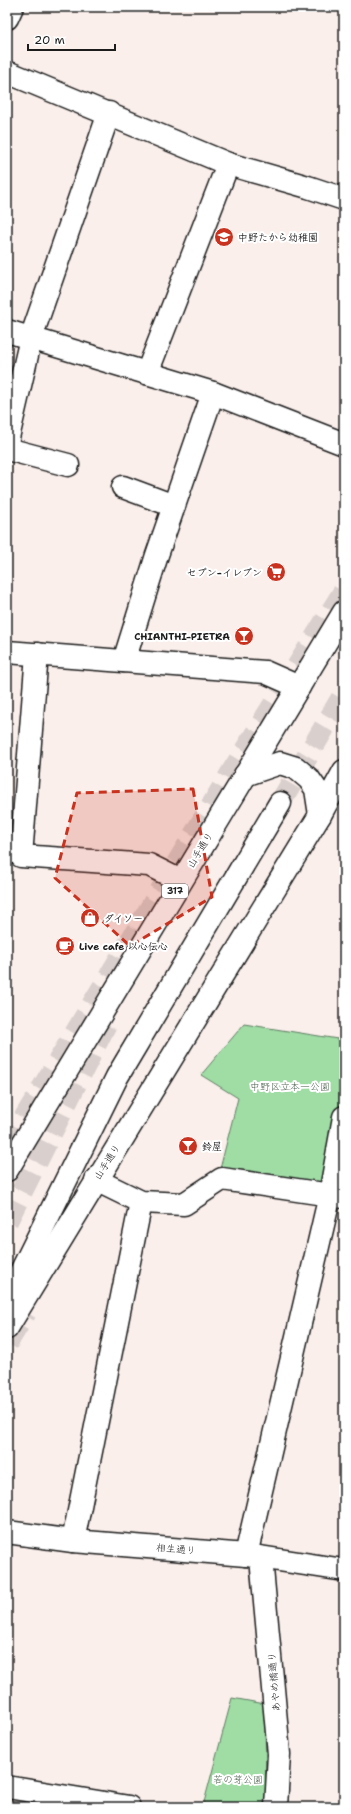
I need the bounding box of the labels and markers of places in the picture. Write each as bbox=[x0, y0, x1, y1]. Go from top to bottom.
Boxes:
school or university icon: 中野たから幼稚園 bbox=[213, 226, 235, 248]
place label: 中野たから幼稚園 bbox=[238, 231, 318, 244]
supermarket icon: セブン-イレブン bbox=[265, 561, 287, 583]
place label: セブン-イレブン bbox=[187, 566, 262, 579]
bar icon: CHIANTHI-PIETRA bbox=[233, 625, 255, 647]
place label: CHIANTHI-PIETRA bbox=[134, 630, 230, 643]
shop icon: ダイソー bbox=[79, 907, 101, 929]
place label: ダイソー bbox=[104, 912, 143, 925]
cafe icon: Live cafe 以心伝心 bbox=[54, 935, 76, 957]
place label: Live cafe 以心伝心 bbox=[79, 940, 168, 953]
bar icon: 鈴屋 bbox=[177, 1135, 199, 1157]
place label: 鈴屋 bbox=[202, 1140, 222, 1153]

